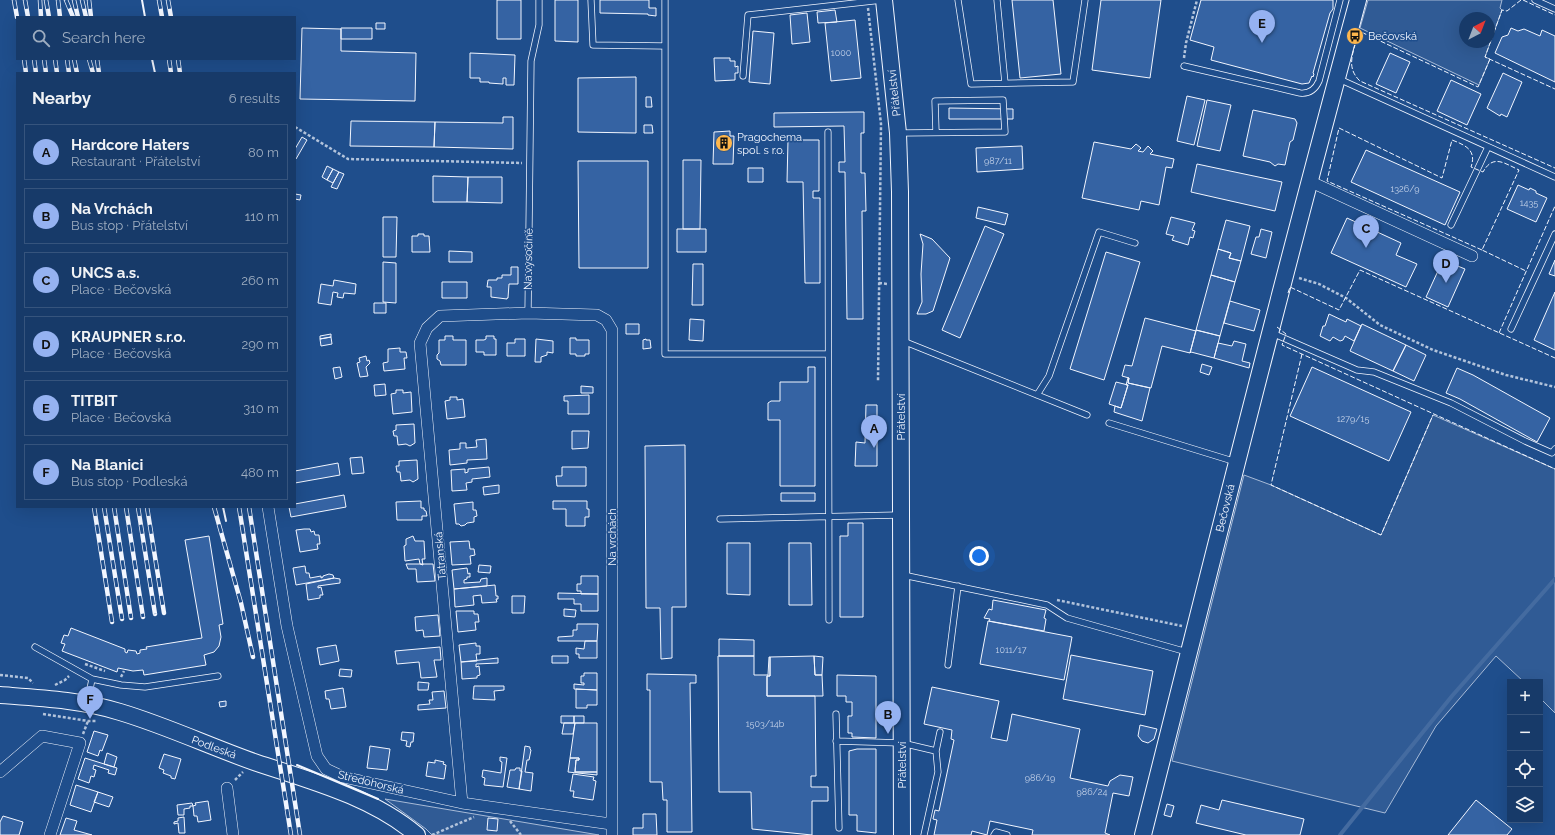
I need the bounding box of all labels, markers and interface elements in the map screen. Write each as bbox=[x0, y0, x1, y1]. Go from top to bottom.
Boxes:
pin: E bbox=[1249, 10, 1275, 43]
north arrow bbox=[1459, 12, 1495, 48]
search box bbox=[16, 16, 296, 60]
bus stop icon: Bečovská bbox=[1345, 26, 1365, 46]
icon: search bbox=[30, 27, 52, 49]
text: Search here bbox=[62, 29, 145, 47]
place label: Bečovská bbox=[1368, 30, 1417, 43]
house number: 1000 bbox=[831, 48, 852, 58]
street label: Přátelství bbox=[886, 68, 903, 117]
text: Nearby bbox=[32, 88, 91, 108]
text: 6 results bbox=[229, 91, 280, 106]
place label: Pragochema spol. s r.o. bbox=[737, 131, 802, 157]
building icon: Pragochema spol. s r.o. bbox=[714, 133, 734, 153]
text: Hardcore Haters bbox=[71, 136, 189, 154]
text: A bbox=[42, 145, 50, 160]
text: 80 m bbox=[248, 145, 279, 160]
text: Restaurant · Přátelství bbox=[71, 154, 200, 169]
house number: 987/11 bbox=[984, 156, 1012, 166]
house number: 1326/9 bbox=[1390, 184, 1420, 194]
house number: 1435 bbox=[1520, 198, 1538, 208]
text: Na Vrchách bbox=[71, 200, 153, 218]
text: B bbox=[42, 209, 50, 224]
text: 110 m bbox=[245, 209, 279, 224]
pin: C bbox=[1353, 215, 1379, 248]
text: Bus stop · Přátelství bbox=[71, 218, 188, 233]
street label: Na vysočině bbox=[521, 227, 536, 290]
pin: D bbox=[1433, 250, 1459, 283]
text: UNCS a.s. bbox=[71, 264, 140, 282]
text: C bbox=[42, 273, 50, 288]
text: 260 m bbox=[241, 273, 279, 288]
text: Place · Bečovská bbox=[71, 282, 171, 297]
text: KRAUPNER s.r.o. bbox=[71, 328, 186, 346]
text: D bbox=[41, 337, 51, 352]
text: 290 m bbox=[241, 337, 279, 352]
text: Place · Bečovská bbox=[71, 346, 171, 361]
text: TITBIT bbox=[71, 392, 118, 410]
street label: Přátelství bbox=[895, 393, 908, 440]
text: E bbox=[42, 401, 50, 416]
text: 310 m bbox=[243, 401, 279, 416]
text: Place · Bečovská bbox=[71, 410, 171, 425]
house number: 1279/15 bbox=[1337, 414, 1369, 424]
pin: A bbox=[861, 415, 887, 448]
text: Na Blanici bbox=[71, 456, 143, 474]
text: F bbox=[42, 465, 50, 480]
text: 480 m bbox=[241, 465, 279, 480]
text: Bus stop · Podleská bbox=[71, 474, 188, 489]
street label: Bečovská bbox=[1213, 483, 1238, 533]
street label: Na vrchách bbox=[606, 508, 619, 566]
street label: Tatranská bbox=[432, 531, 449, 581]
your location bbox=[969, 546, 989, 566]
house number: 1011/17 bbox=[996, 645, 1027, 655]
map controls bbox=[1507, 679, 1543, 823]
button: + bbox=[1507, 679, 1543, 715]
pin: F bbox=[77, 686, 103, 719]
pin: B bbox=[875, 701, 901, 734]
button: − bbox=[1507, 715, 1543, 751]
house number: 1503/14b bbox=[746, 719, 785, 729]
street label: Podleská bbox=[190, 733, 238, 762]
street label: Přátelství bbox=[896, 741, 909, 788]
button: locate bbox=[1507, 751, 1543, 787]
street label: Středohorská bbox=[336, 768, 405, 797]
house number: 986/19 bbox=[1025, 773, 1055, 783]
house number: 986/24 bbox=[1077, 787, 1108, 797]
button: layers bbox=[1507, 787, 1543, 823]

